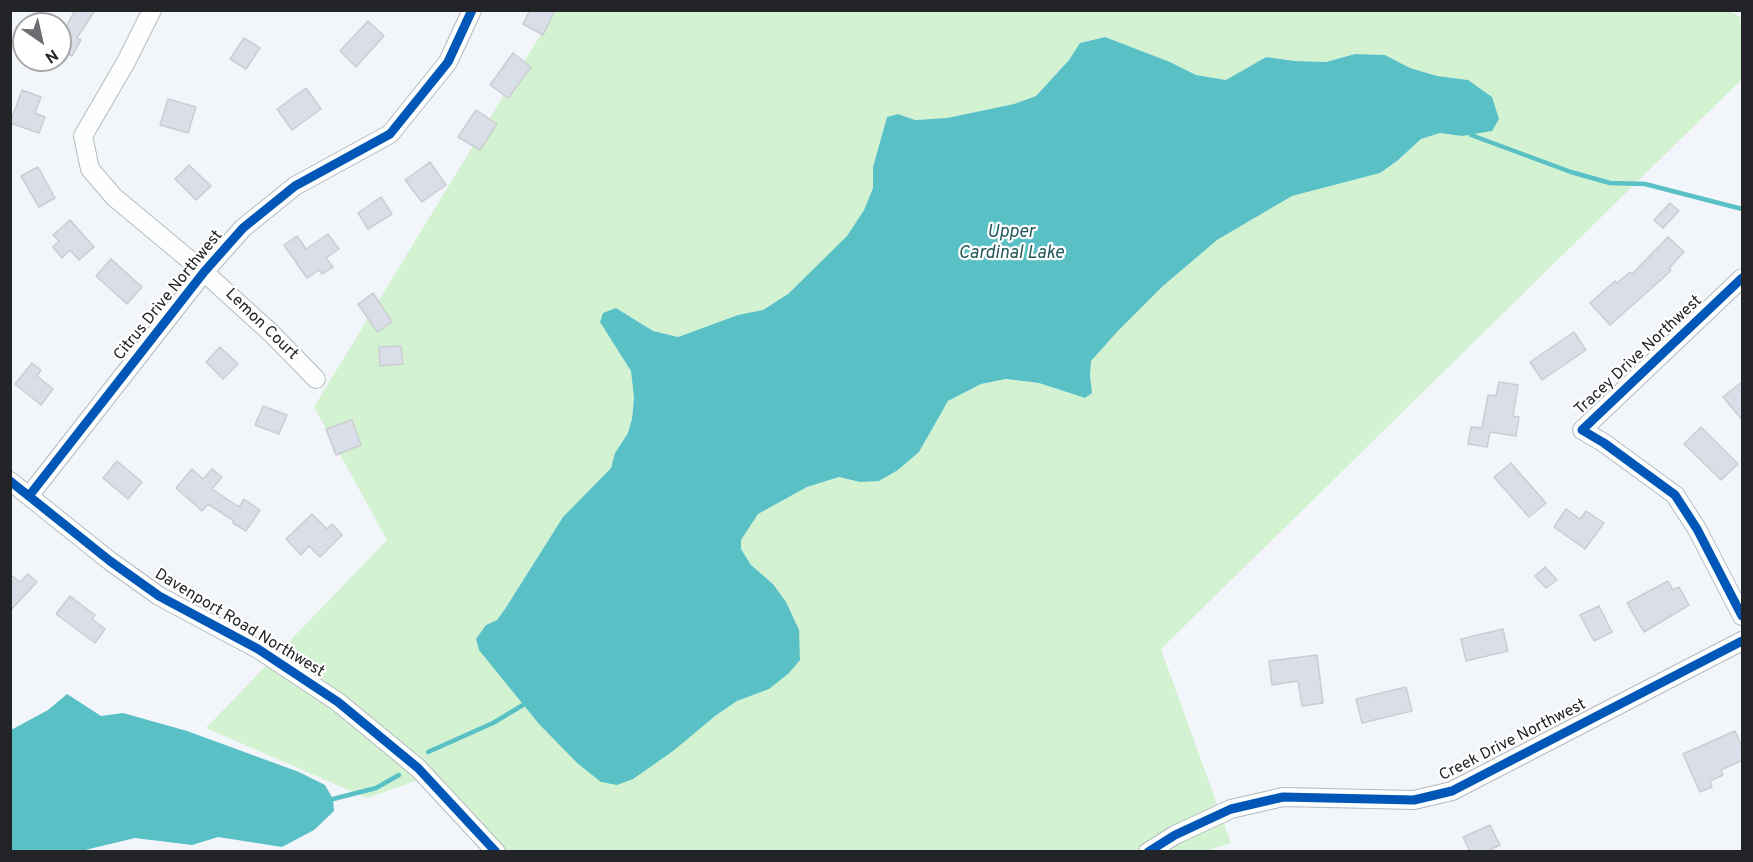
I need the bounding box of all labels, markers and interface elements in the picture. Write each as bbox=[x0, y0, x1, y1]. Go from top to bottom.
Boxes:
north arrow bbox=[12, 12, 72, 72]
text: N bbox=[41, 44, 61, 67]
water label: Upper Cardinal Lake bbox=[958, 222, 1064, 264]
street label: Citrus Drive Northwest bbox=[111, 227, 227, 365]
street label: Lemon Court bbox=[220, 285, 302, 365]
street label: Tracey Drive Northwest bbox=[1571, 292, 1707, 420]
street label: Davenport Road Northwest bbox=[151, 566, 327, 682]
street label: Creek Drive Northwest bbox=[1436, 696, 1590, 786]

